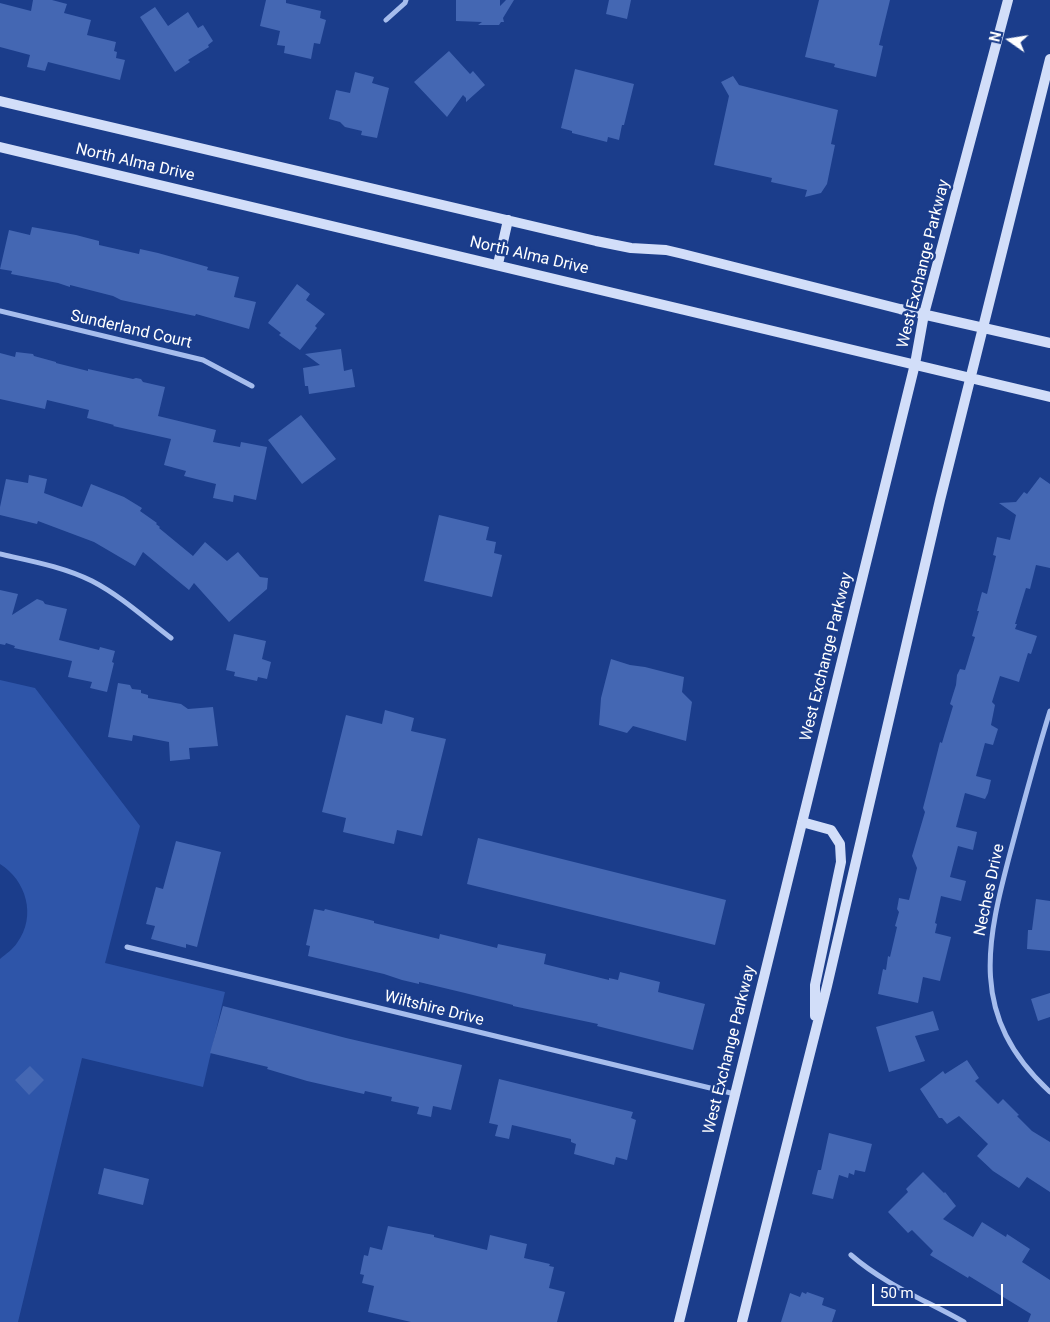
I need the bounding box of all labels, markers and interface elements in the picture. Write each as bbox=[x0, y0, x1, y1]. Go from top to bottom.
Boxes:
north arrow bbox=[985, 15, 1035, 65]
text: N bbox=[986, 30, 1004, 43]
street label: North Alma Drive bbox=[74, 140, 196, 186]
street label: West Exchange Parkway bbox=[894, 178, 954, 350]
street label: North Alma Drive bbox=[468, 233, 590, 279]
street label: Sunderland Court bbox=[68, 307, 194, 353]
street label: West Exchange Parkway bbox=[797, 571, 857, 743]
street label: Neches Drive bbox=[971, 842, 1009, 938]
street label: West Exchange Parkway bbox=[700, 964, 760, 1136]
street label: Wiltshire Drive bbox=[382, 987, 486, 1031]
scale bar bbox=[875, 1274, 1006, 1306]
text: 50 m bbox=[880, 1284, 914, 1302]

